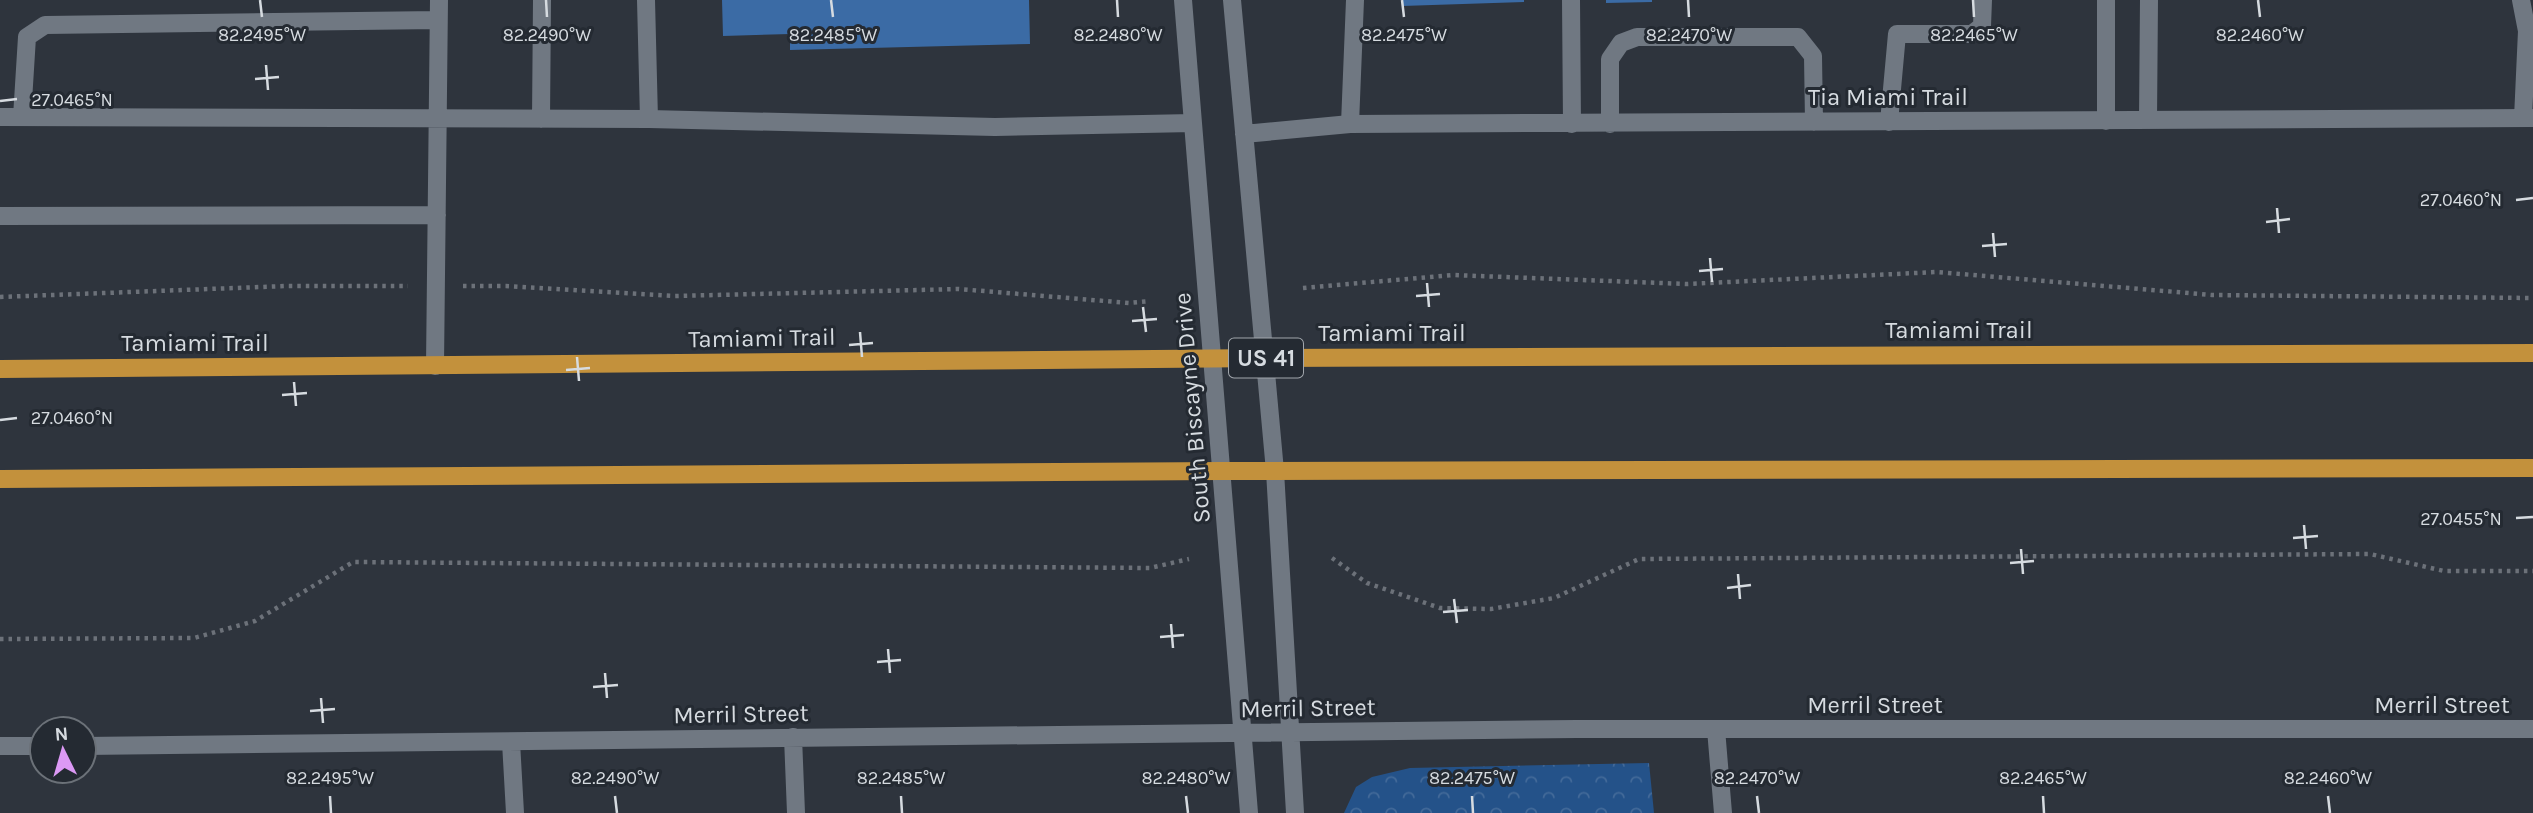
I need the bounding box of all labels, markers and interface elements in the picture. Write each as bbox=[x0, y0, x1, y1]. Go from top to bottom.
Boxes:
text: 82.2495°W bbox=[218, 24, 306, 46]
text: 82.2490°W bbox=[503, 24, 591, 46]
text: 82.2485°W bbox=[789, 24, 877, 46]
text: 82.2480°W bbox=[1073, 24, 1163, 46]
text: 82.2475°W bbox=[1361, 24, 1447, 46]
text: 82.2470°W bbox=[1646, 24, 1732, 46]
text: 82.2465°W bbox=[1930, 24, 2018, 46]
text: 82.2460°W bbox=[2216, 24, 2304, 46]
street label: Tia Miami Trail bbox=[1808, 83, 1968, 111]
text: 27.0465°N bbox=[31, 89, 113, 111]
text: 27.0460°N bbox=[2420, 189, 2502, 211]
street label: South Biscayne Drive bbox=[1168, 292, 1216, 524]
street label: Tamiami Trail bbox=[1885, 316, 2033, 344]
street label: Tamiami Trail bbox=[1318, 319, 1466, 347]
street label: Tamiami Trail bbox=[688, 323, 836, 353]
street label: Tamiami Trail bbox=[121, 329, 269, 357]
road number: US 41 bbox=[1229, 338, 1303, 378]
text: 27.0460°N bbox=[31, 407, 113, 429]
text: 27.0455°N bbox=[2420, 508, 2502, 530]
street label: Merril Street bbox=[1807, 691, 1943, 719]
street label: Merril Street bbox=[2374, 691, 2510, 719]
street label: Merril Street bbox=[1240, 693, 1376, 723]
street label: Merril Street bbox=[673, 699, 809, 729]
north arrow bbox=[28, 715, 98, 785]
text: N bbox=[54, 723, 69, 746]
text: 82.2495°W bbox=[286, 767, 374, 789]
text: 82.2490°W bbox=[571, 767, 659, 789]
text: 82.2485°W bbox=[857, 767, 945, 789]
text: 82.2480°W bbox=[1141, 767, 1231, 789]
text: 82.2475°W bbox=[1429, 767, 1515, 789]
text: 82.2470°W bbox=[1714, 767, 1800, 789]
text: 82.2465°W bbox=[1999, 767, 2087, 789]
text: 82.2460°W bbox=[2284, 767, 2372, 789]

